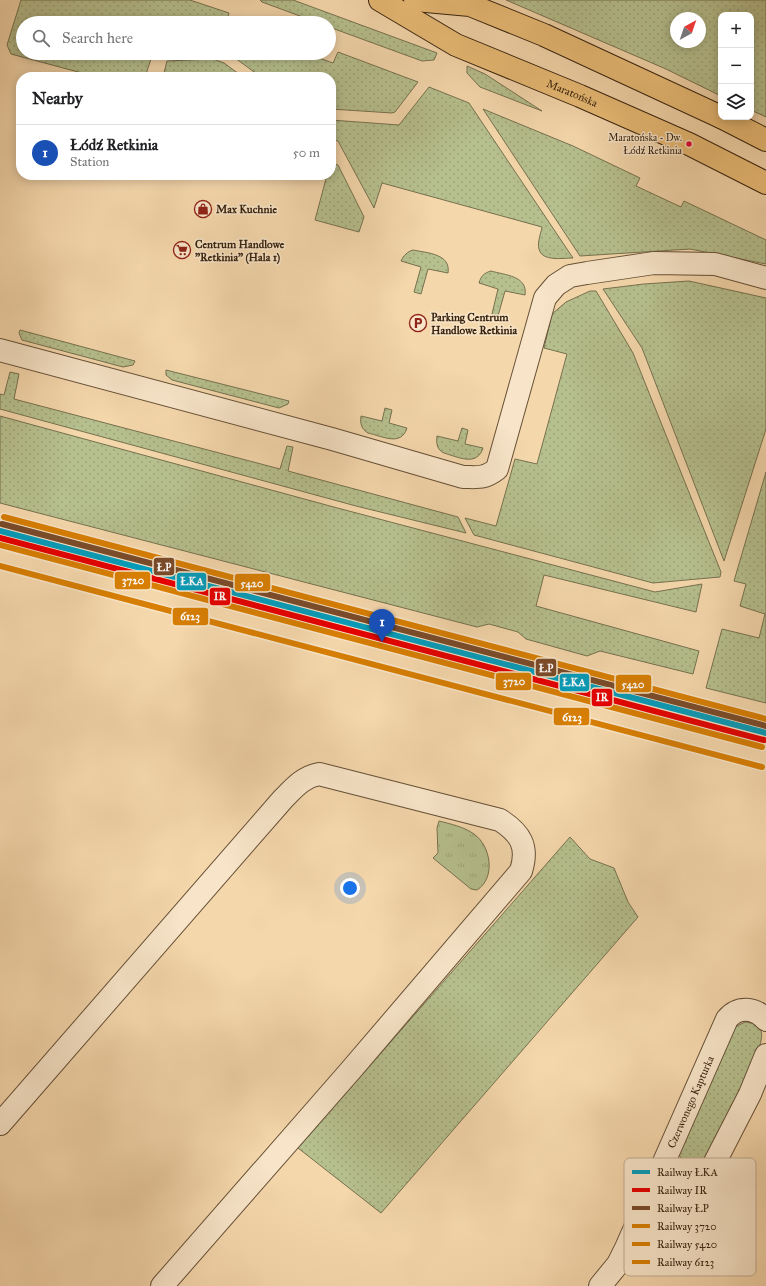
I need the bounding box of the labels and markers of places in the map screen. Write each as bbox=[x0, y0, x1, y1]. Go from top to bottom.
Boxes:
place label: Maratońska - Dw. Łódź Retkinia bbox=[608, 132, 683, 157]
marker: Maratońska - Dw. Łódź Retkinia bbox=[684, 139, 694, 149]
shop icon: Max Kuchnie bbox=[193, 199, 213, 219]
place label: Max Kuchnie bbox=[216, 203, 277, 216]
place label: Centrum Handlowe "Retkinia" (Hala 1) bbox=[195, 238, 285, 265]
supermarket icon: Centrum Handlowe "Retkinia" (Hala 1) bbox=[172, 240, 192, 260]
place label: Parking Centrum Handlowe Retkinia bbox=[431, 311, 517, 337]
parking icon: Parking Centrum Handlowe Retkinia bbox=[408, 313, 428, 333]
pin: 1 bbox=[369, 609, 395, 642]

